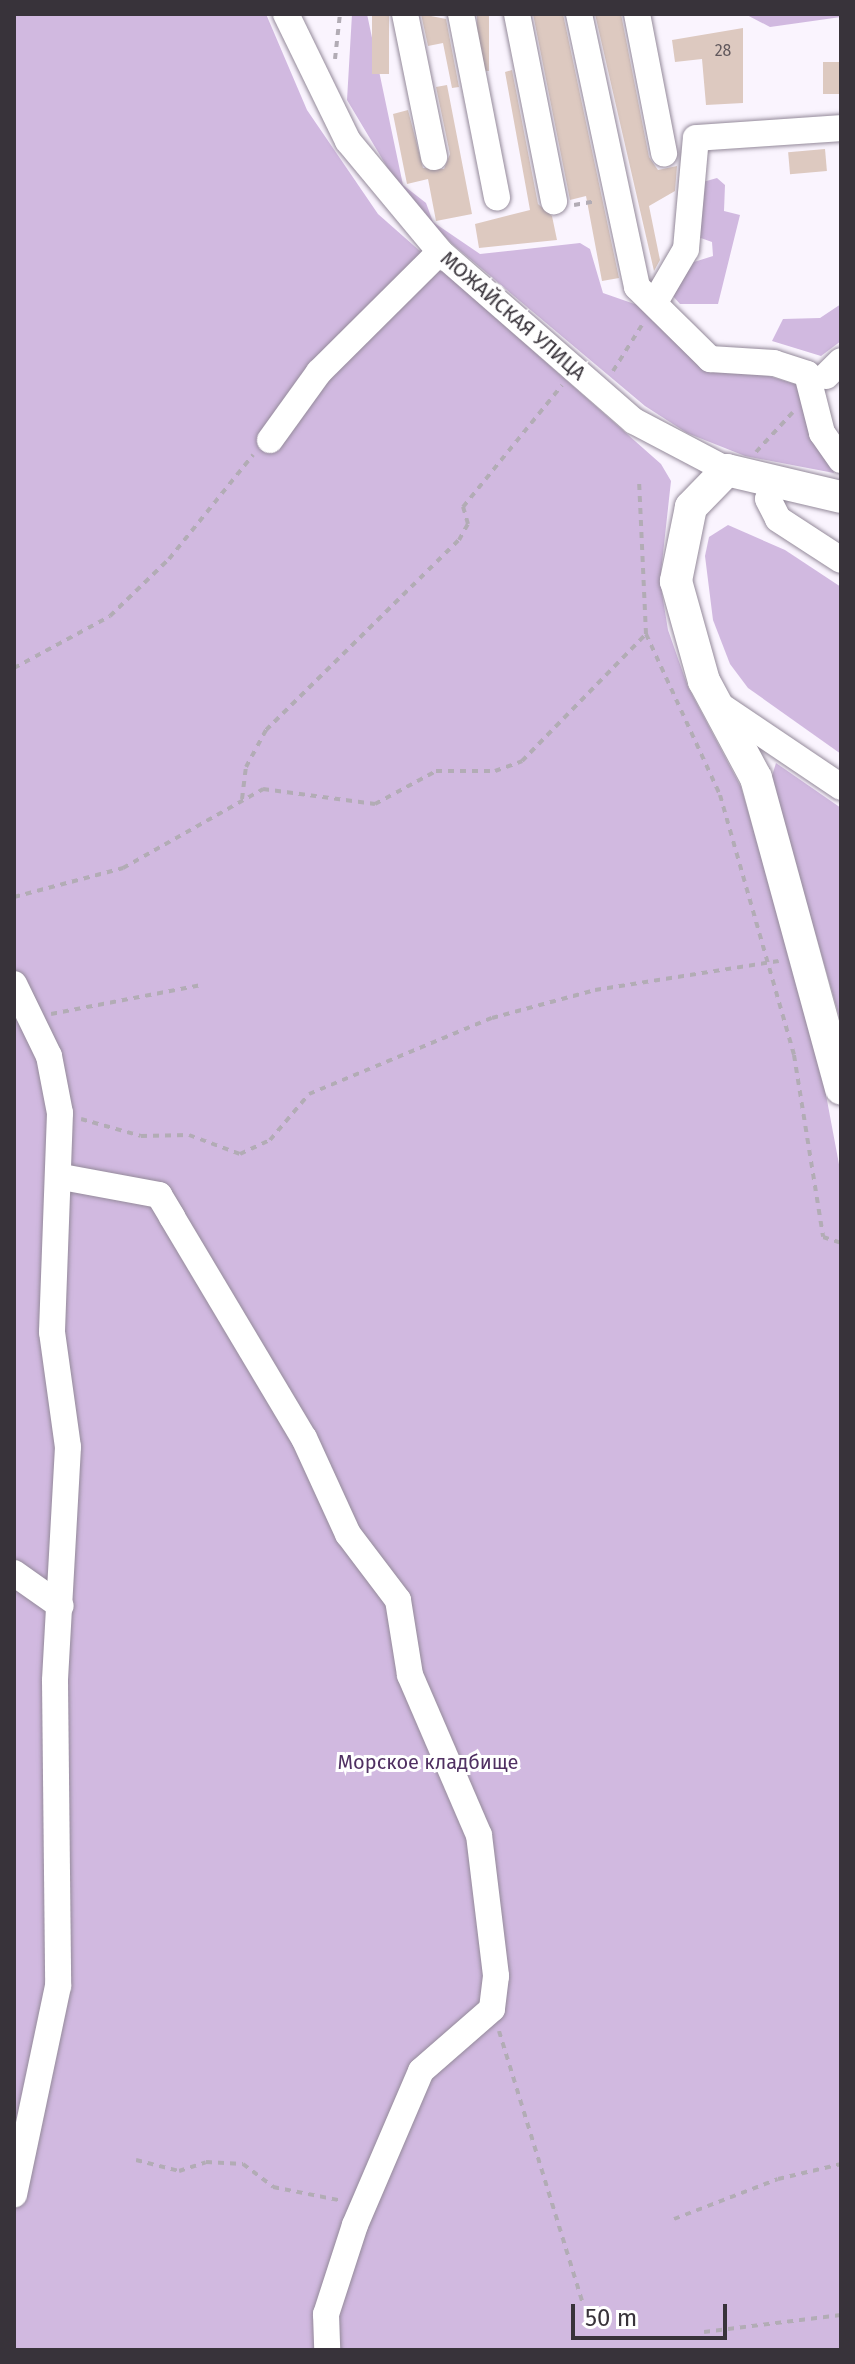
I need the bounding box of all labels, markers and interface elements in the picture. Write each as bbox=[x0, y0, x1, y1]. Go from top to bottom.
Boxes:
house number: 28 bbox=[715, 41, 731, 61]
street label: МОЖАЙСКАЯ УЛИЦА bbox=[436, 247, 590, 385]
park label: Морское кладбище bbox=[338, 1750, 518, 1774]
scale bar bbox=[575, 2288, 731, 2338]
text: 50 m bbox=[585, 2304, 637, 2332]

